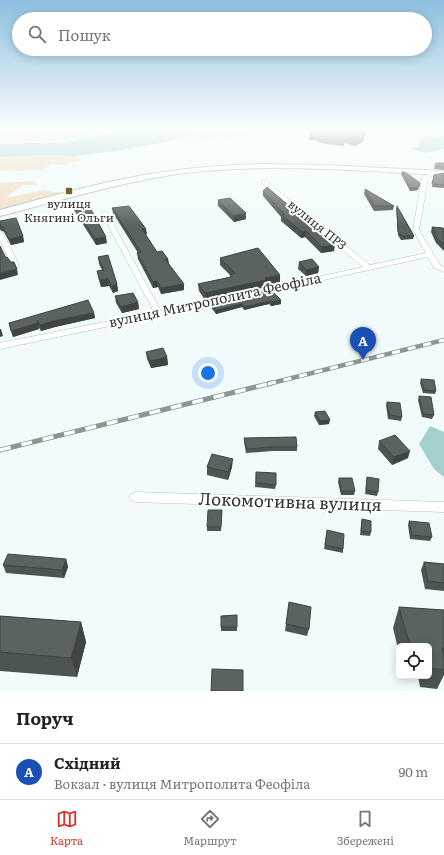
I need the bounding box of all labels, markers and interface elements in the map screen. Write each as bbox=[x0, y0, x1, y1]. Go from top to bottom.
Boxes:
search box bbox=[12, 12, 432, 56]
icon: search bbox=[26, 23, 48, 45]
text: Пошук bbox=[58, 23, 111, 46]
marker: вулиця Княгині Ольги bbox=[64, 186, 74, 196]
place label: вулиця Княгині Ольги bbox=[24, 194, 114, 226]
street label: вулиця ПРЗ bbox=[284, 195, 351, 254]
street label: вулиця Митрополита Феофіла bbox=[107, 267, 323, 331]
pin: A bbox=[350, 327, 376, 360]
your location bbox=[198, 363, 218, 383]
street label: Локомотивна вулиця bbox=[198, 485, 382, 516]
map controls bbox=[396, 643, 432, 679]
button: locate bbox=[396, 643, 432, 679]
text: Поруч bbox=[16, 705, 73, 730]
text: Східний bbox=[54, 751, 121, 774]
text: A bbox=[24, 762, 34, 781]
text: 90 m bbox=[398, 762, 428, 781]
text: Вокзал · вулиця Митрополита Феофіла bbox=[54, 774, 310, 793]
tab: Карта bbox=[50, 808, 83, 848]
tab: Маршрут bbox=[183, 808, 237, 848]
tab: Збережені bbox=[337, 808, 394, 848]

